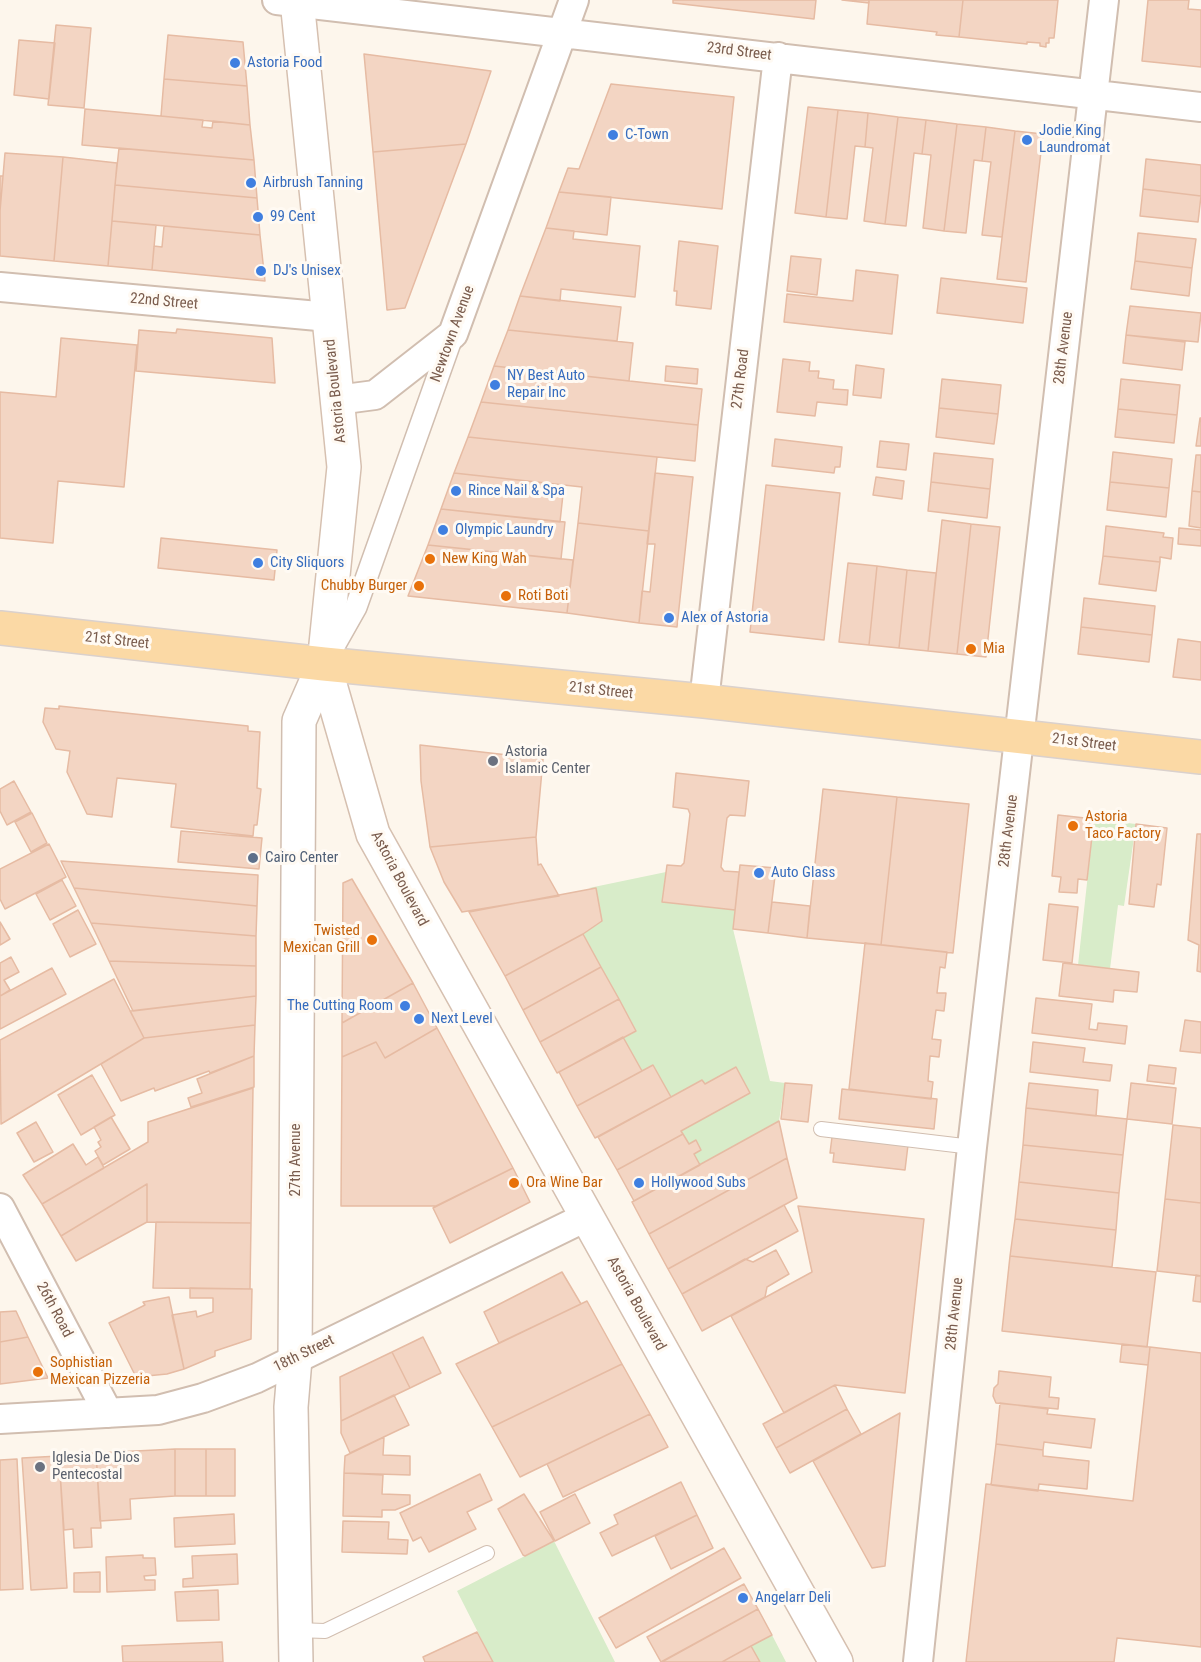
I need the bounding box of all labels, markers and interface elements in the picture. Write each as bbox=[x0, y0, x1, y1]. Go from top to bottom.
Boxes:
street label: 23rd Street bbox=[706, 39, 772, 65]
place label: Astoria Food bbox=[247, 54, 323, 72]
marker: Astoria Food bbox=[228, 56, 242, 70]
place label: Jodie King Laundromat bbox=[1039, 122, 1110, 157]
place label: C-Town bbox=[625, 126, 669, 144]
marker: C-Town bbox=[606, 128, 620, 142]
marker: Jodie King Laundromat bbox=[1020, 133, 1034, 147]
place label: Airbrush Tanning bbox=[263, 174, 363, 192]
marker: Airbrush Tanning bbox=[244, 176, 258, 190]
place label: 99 Cent bbox=[270, 208, 315, 226]
marker: 99 Cent bbox=[251, 210, 265, 224]
place label: DJ's Unisex bbox=[273, 262, 341, 280]
marker: DJ's Unisex bbox=[254, 264, 268, 278]
street label: Newtown Avenue bbox=[427, 283, 479, 385]
street label: 22nd Street bbox=[129, 290, 199, 314]
street label: 28th Avenue bbox=[1051, 311, 1077, 385]
street label: Astoria Boulevard bbox=[322, 338, 350, 444]
street label: 27th Road bbox=[728, 348, 754, 410]
place label: NY Best Auto Repair Inc bbox=[507, 367, 585, 402]
marker: NY Best Auto Repair Inc bbox=[488, 378, 502, 392]
place label: Rince Nail & Spa bbox=[468, 482, 565, 500]
marker: Rince Nail & Spa bbox=[449, 484, 463, 498]
place label: Olympic Laundry bbox=[455, 521, 553, 539]
marker: Olympic Laundry bbox=[436, 523, 450, 537]
place label: New King Wah bbox=[442, 550, 527, 568]
marker: New King Wah bbox=[423, 552, 437, 566]
place label: City Sliquors bbox=[270, 554, 344, 572]
marker: City Sliquors bbox=[251, 556, 265, 570]
place label: Chubby Burger bbox=[321, 577, 407, 595]
marker: Chubby Burger bbox=[412, 579, 426, 593]
place label: Roti Boti bbox=[518, 587, 568, 605]
marker: Roti Boti bbox=[499, 589, 513, 603]
place label: Alex of Astoria bbox=[681, 609, 768, 627]
marker: Alex of Astoria bbox=[662, 611, 676, 625]
street label: 21st Street bbox=[84, 629, 150, 653]
place label: Mia bbox=[983, 640, 1005, 658]
marker: Mia bbox=[964, 642, 978, 656]
street label: 21st Street bbox=[568, 679, 634, 703]
street label: 21st Street bbox=[1051, 730, 1117, 756]
place label: Astoria Islamic Center bbox=[505, 743, 590, 778]
marker: Astoria Islamic Center bbox=[486, 754, 500, 768]
street label: 28th Avenue bbox=[996, 794, 1022, 868]
place label: Astoria Taco Factory bbox=[1085, 808, 1161, 843]
marker: Astoria Taco Factory bbox=[1066, 819, 1080, 833]
street label: Astoria Boulevard bbox=[366, 829, 432, 929]
place label: Cairo Center bbox=[265, 849, 338, 867]
marker: Cairo Center bbox=[246, 851, 260, 865]
place label: Auto Glass bbox=[771, 864, 835, 882]
marker: Auto Glass bbox=[752, 866, 766, 880]
place label: Twisted Mexican Grill bbox=[283, 922, 360, 957]
marker: Twisted Mexican Grill bbox=[365, 933, 379, 947]
place label: The Cutting Room bbox=[287, 997, 393, 1015]
marker: The Cutting Room bbox=[398, 999, 412, 1013]
place label: Next Level bbox=[431, 1010, 493, 1028]
marker: Next Level bbox=[412, 1012, 426, 1026]
street label: 27th Avenue bbox=[287, 1123, 305, 1197]
place label: Ora Wine Bar bbox=[526, 1174, 602, 1192]
place label: Hollywood Subs bbox=[651, 1174, 746, 1192]
marker: Ora Wine Bar bbox=[507, 1176, 521, 1190]
marker: Hollywood Subs bbox=[632, 1176, 646, 1190]
street label: Astoria Boulevard bbox=[603, 1254, 669, 1354]
street label: 28th Avenue bbox=[942, 1277, 968, 1351]
street label: 26th Road bbox=[32, 1279, 76, 1341]
street label: 18th Street bbox=[271, 1332, 337, 1376]
place label: Sophistian Mexican Pizzeria bbox=[50, 1354, 150, 1389]
marker: Sophistian Mexican Pizzeria bbox=[31, 1365, 45, 1379]
place label: Iglesia De Dios Pentecostal bbox=[52, 1449, 140, 1484]
marker: Iglesia De Dios Pentecostal bbox=[33, 1460, 47, 1474]
place label: Angelarr Deli bbox=[755, 1589, 831, 1607]
marker: Angelarr Deli bbox=[736, 1591, 750, 1605]

